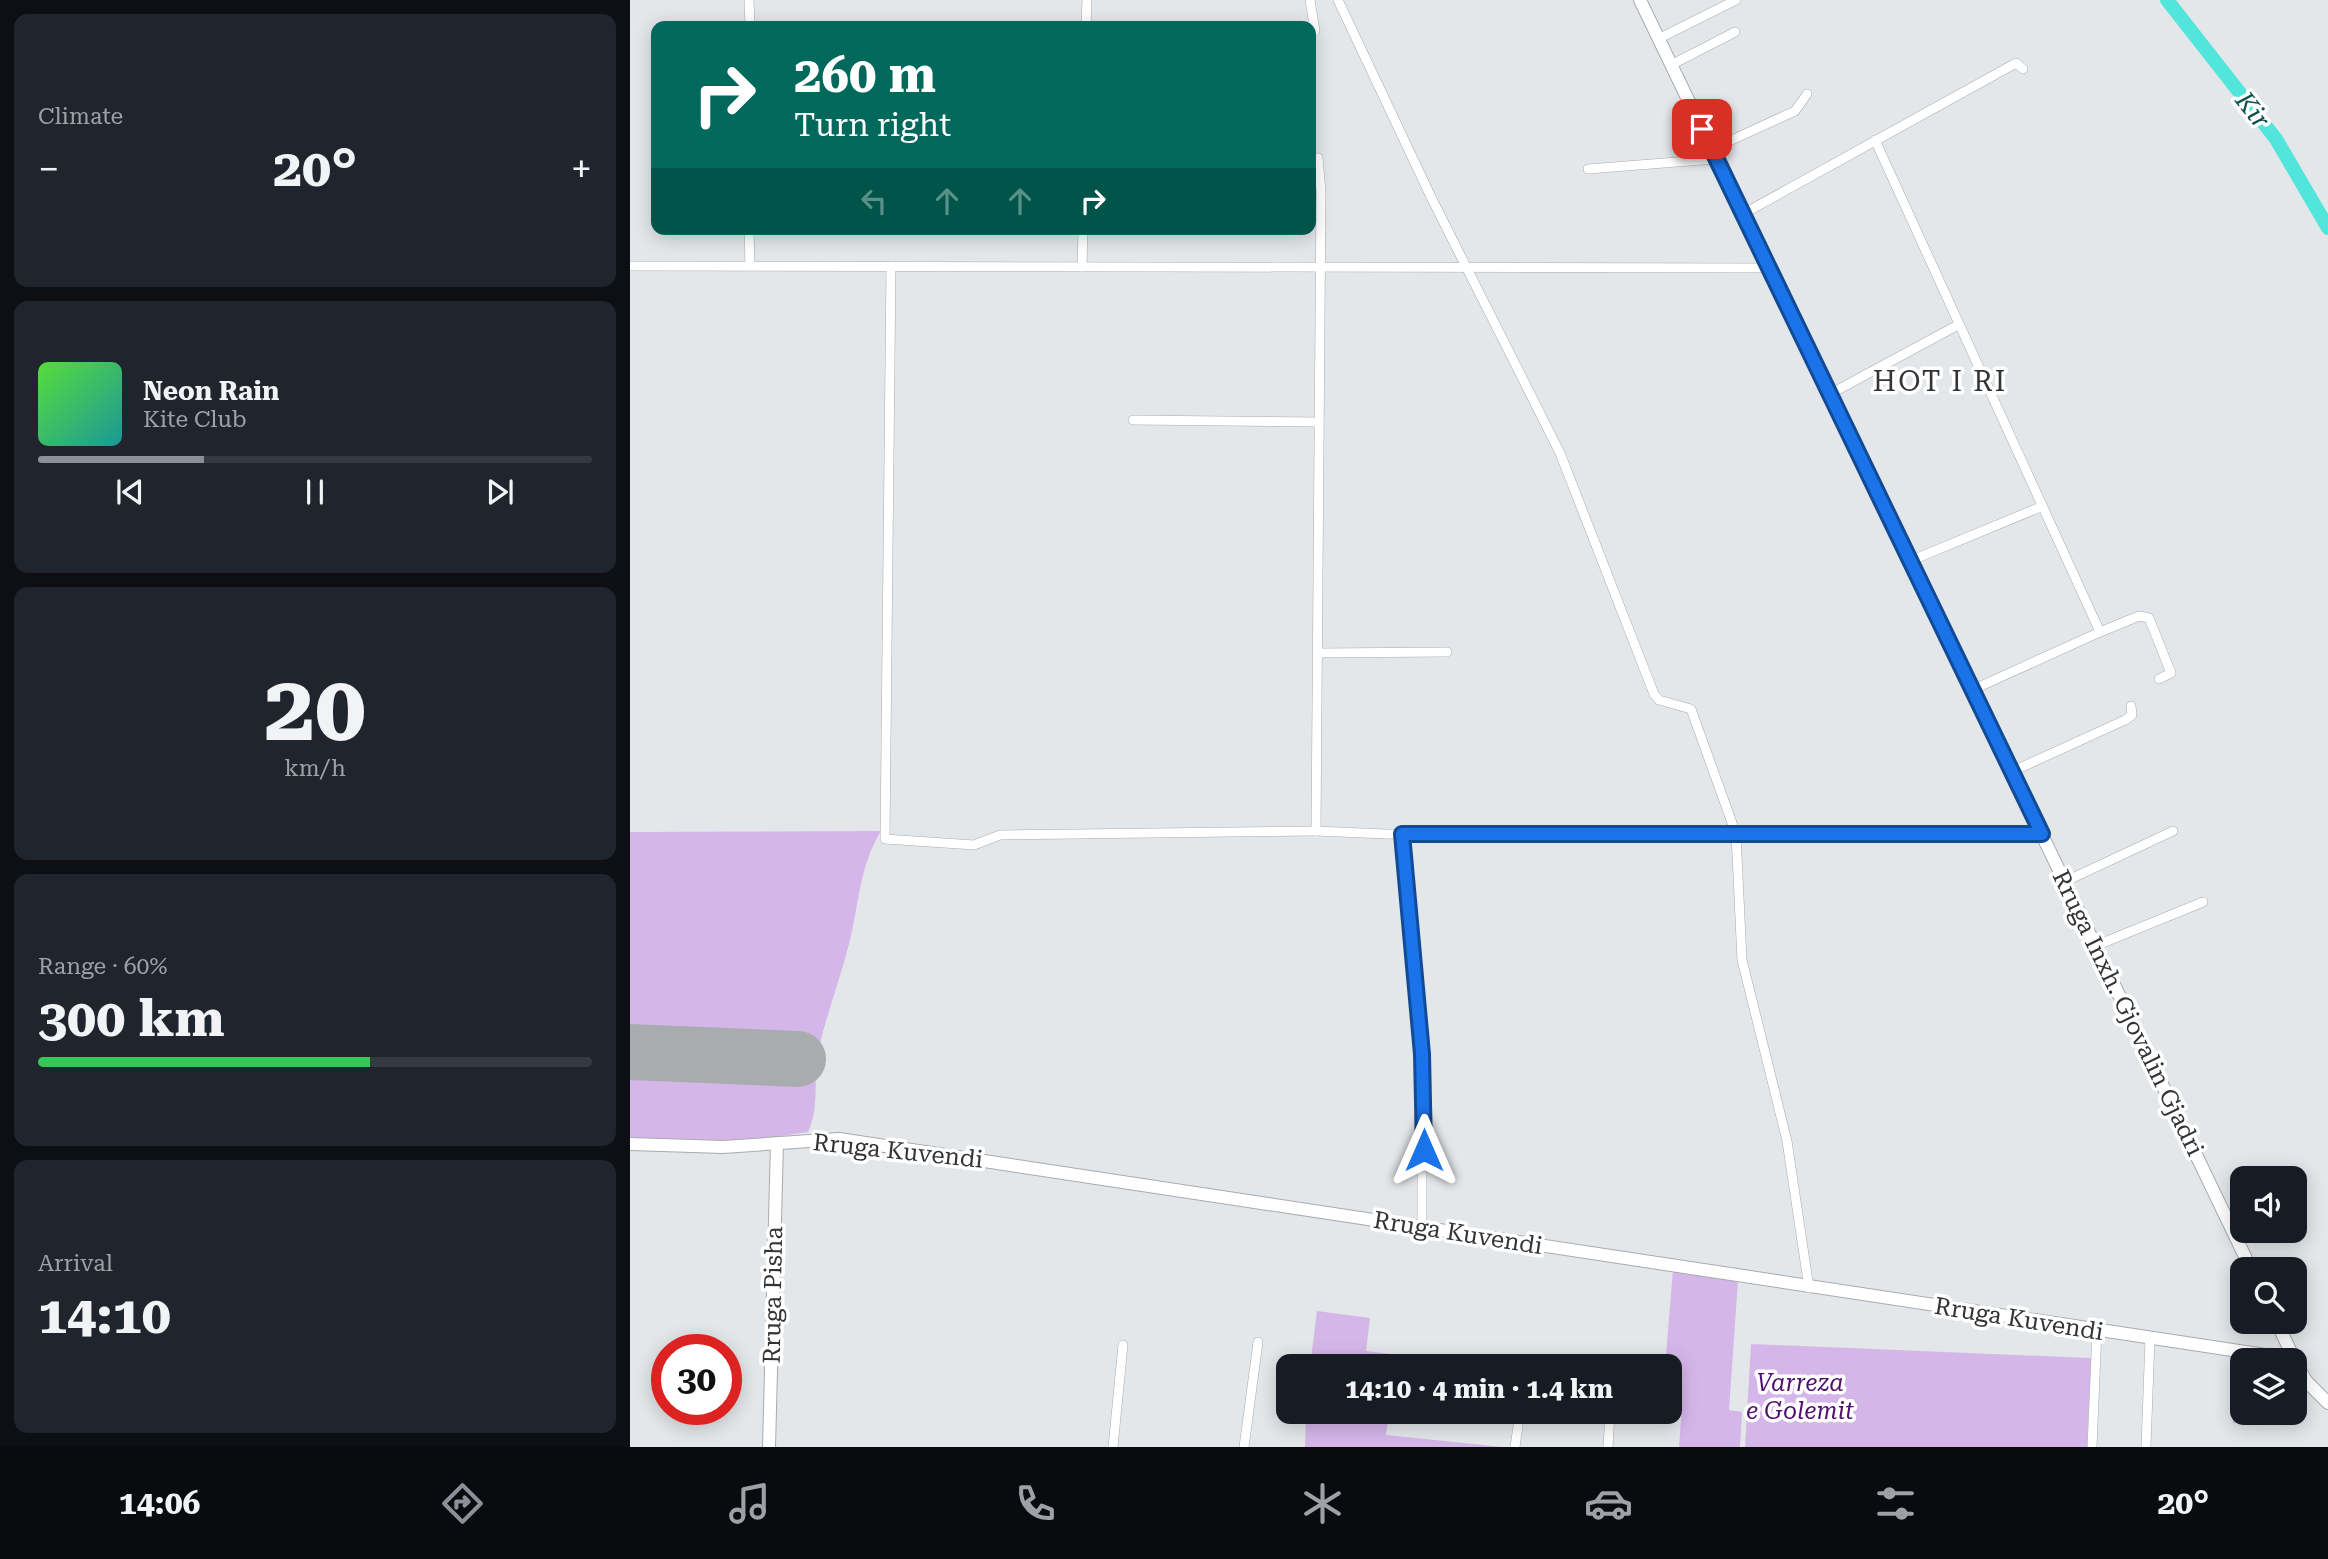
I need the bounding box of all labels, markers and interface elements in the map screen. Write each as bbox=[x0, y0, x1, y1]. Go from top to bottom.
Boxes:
text: 260 m bbox=[794, 47, 936, 104]
icon: right bbox=[679, 49, 770, 140]
water label: Kir bbox=[2229, 85, 2277, 134]
pin bbox=[1672, 99, 1732, 159]
text: Climate bbox=[38, 103, 123, 130]
text: Turn right bbox=[794, 106, 951, 144]
icon: arrive bbox=[1683, 110, 1721, 148]
text: 20° bbox=[273, 138, 357, 199]
text: − bbox=[38, 147, 59, 191]
text: + bbox=[571, 147, 592, 191]
icon: left bbox=[855, 182, 893, 220]
icon: ahead bbox=[928, 182, 966, 220]
icon: ahead bbox=[1001, 182, 1039, 220]
icon: right bbox=[1074, 182, 1112, 220]
district label: HOT I RI bbox=[1873, 365, 2007, 398]
text: Neon Rain bbox=[143, 376, 279, 406]
text: Kite Club bbox=[143, 406, 247, 433]
icon: previous bbox=[111, 473, 149, 511]
icon: pause bbox=[296, 473, 334, 511]
icon: next bbox=[481, 473, 519, 511]
text: 20 bbox=[264, 656, 366, 762]
text: km/h bbox=[284, 755, 346, 782]
street label: Rruga Inxh. Gjovalin Gjadri bbox=[2047, 866, 2210, 1161]
text: Range · 60% bbox=[38, 953, 167, 980]
text: 300 km bbox=[38, 988, 225, 1049]
position arrow bbox=[1387, 1113, 1461, 1187]
street label: Rruga Kuvendi bbox=[812, 1128, 985, 1174]
map controls bbox=[2230, 1166, 2307, 1425]
button: sound bbox=[2230, 1166, 2307, 1243]
street label: Rruga Kuvendi bbox=[1372, 1206, 1545, 1260]
street label: Rruga Pisha bbox=[758, 1226, 788, 1364]
text: Arrival bbox=[38, 1250, 113, 1277]
button: search bbox=[2230, 1257, 2307, 1334]
text: 14:10 bbox=[38, 1285, 171, 1346]
street label: Rruga Kuvendi bbox=[1933, 1292, 2106, 1346]
speed limit sign: 30 bbox=[651, 1334, 742, 1425]
button: layers bbox=[2230, 1348, 2307, 1425]
park label: Varreza e Golemit bbox=[1746, 1369, 1854, 1425]
text: 14:10 · 4 min · 1.4 km bbox=[1345, 1374, 1613, 1404]
icon: directions bbox=[438, 1479, 487, 1528]
icon: music bbox=[725, 1479, 774, 1528]
icon: phone bbox=[1011, 1479, 1060, 1528]
icon: climate bbox=[1298, 1479, 1347, 1528]
icon: car bbox=[1584, 1479, 1633, 1528]
icon: filters bbox=[1871, 1479, 1920, 1528]
text: 14:06 bbox=[119, 1484, 200, 1522]
text: 20° bbox=[2157, 1484, 2209, 1522]

